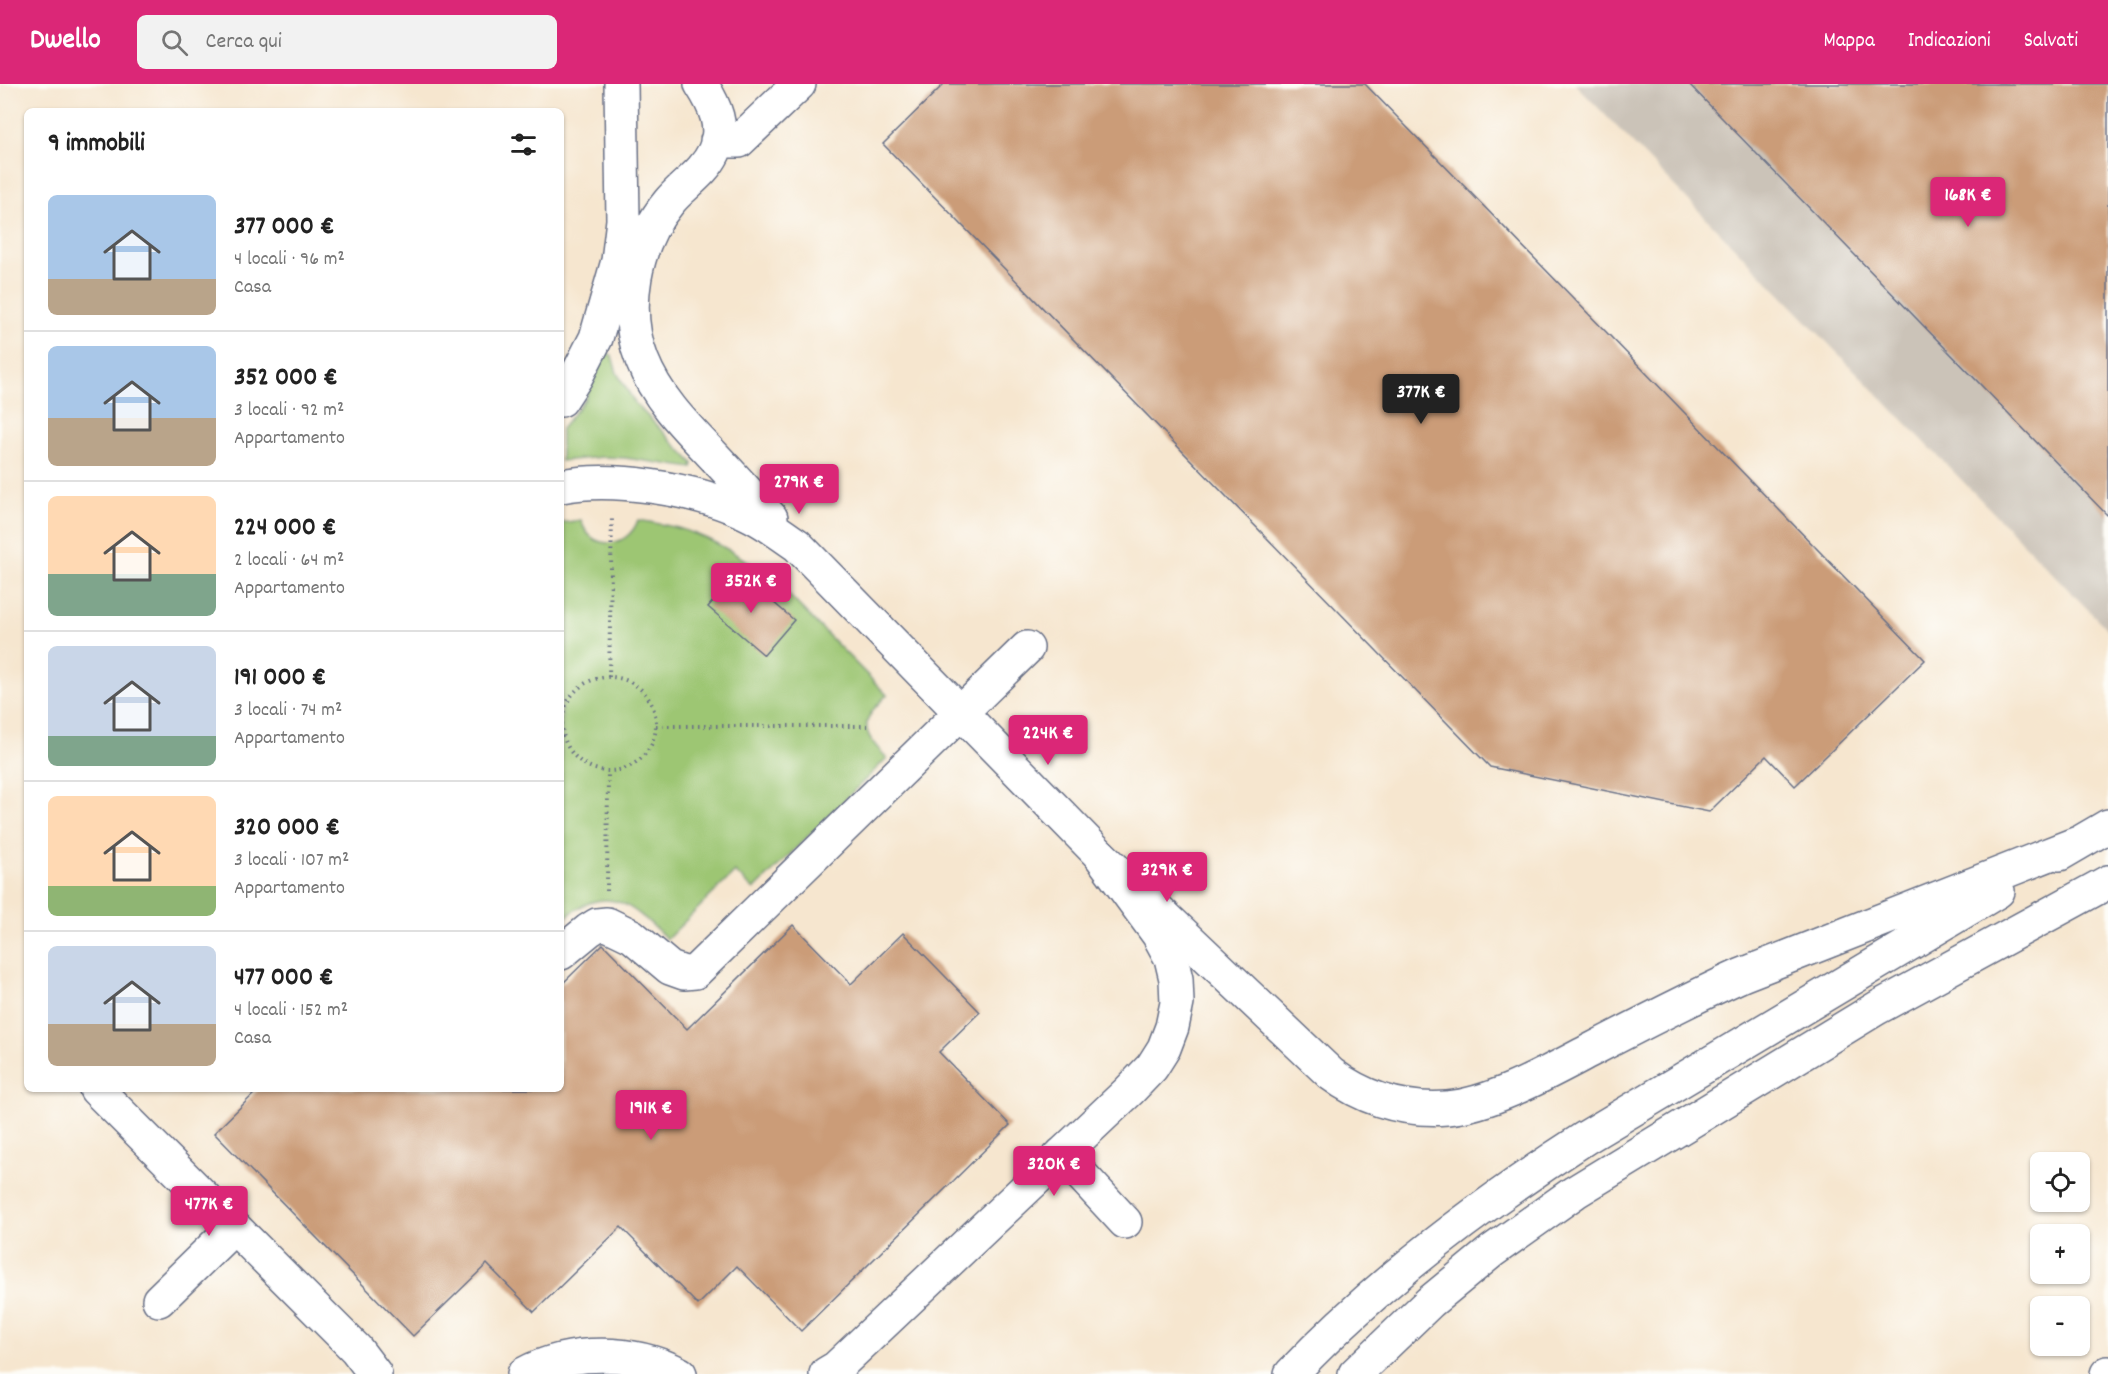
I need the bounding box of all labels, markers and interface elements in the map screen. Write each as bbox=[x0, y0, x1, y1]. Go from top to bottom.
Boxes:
search box bbox=[137, 15, 557, 69]
text: Dwello bbox=[30, 22, 101, 62]
icon: search bbox=[158, 26, 191, 59]
text: Cerca qui bbox=[206, 27, 282, 58]
text: Mappa bbox=[1823, 27, 1875, 57]
text: Indicazioni bbox=[1908, 27, 1991, 57]
text: Salvati bbox=[2024, 27, 2078, 57]
text: 9 immobili bbox=[48, 126, 145, 163]
icon: filters bbox=[507, 128, 540, 161]
pin: 168K € bbox=[1919, 177, 2017, 228]
text: 168K € bbox=[1944, 182, 1992, 210]
text: 377 000 € bbox=[234, 209, 334, 246]
icon: home bbox=[96, 219, 168, 291]
text: 4 locali · 96 m² bbox=[234, 246, 345, 274]
text: Casa bbox=[234, 274, 271, 302]
text: 352 000 € bbox=[234, 360, 338, 397]
icon: home bbox=[96, 370, 168, 442]
pin: 377K € bbox=[1372, 374, 1470, 425]
text: 377K € bbox=[1396, 379, 1446, 407]
text: 3 locali · 92 m² bbox=[234, 397, 344, 425]
text: Appartamento bbox=[234, 425, 345, 453]
pin: 279K € bbox=[750, 464, 848, 515]
text: 279K € bbox=[774, 469, 824, 497]
text: 224 000 € bbox=[234, 510, 336, 547]
icon: home bbox=[96, 520, 168, 592]
text: 2 locali · 64 m² bbox=[234, 547, 344, 575]
pin: 352K € bbox=[702, 563, 800, 614]
text: 352K € bbox=[725, 568, 777, 596]
text: Appartamento bbox=[234, 575, 345, 603]
text: 191 000 € bbox=[234, 660, 326, 697]
icon: home bbox=[96, 670, 168, 742]
text: 3 locali · 74 m² bbox=[234, 697, 342, 725]
pin: 224K € bbox=[999, 715, 1097, 766]
text: 224K € bbox=[1023, 720, 1073, 748]
text: Appartamento bbox=[234, 725, 345, 753]
text: 320 000 € bbox=[234, 810, 340, 847]
icon: home bbox=[96, 820, 168, 892]
text: 3 locali · 107 m² bbox=[234, 847, 349, 875]
pin: 329K € bbox=[1118, 852, 1216, 903]
text: 329K € bbox=[1141, 857, 1193, 885]
text: Appartamento bbox=[234, 875, 345, 903]
text: 477 000 € bbox=[234, 960, 334, 997]
icon: home bbox=[96, 970, 168, 1042]
text: 4 locali · 152 m² bbox=[234, 997, 348, 1025]
text: Casa bbox=[234, 1025, 271, 1053]
pin: 191K € bbox=[602, 1090, 700, 1141]
text: 191K € bbox=[630, 1095, 672, 1123]
pin: 320K € bbox=[1005, 1146, 1103, 1197]
text: 320K € bbox=[1027, 1151, 1081, 1179]
map controls bbox=[2030, 1152, 2090, 1356]
button: locate bbox=[2030, 1152, 2090, 1212]
pin: 477K € bbox=[160, 1186, 258, 1237]
text: 477K € bbox=[185, 1191, 233, 1219]
button: + bbox=[2030, 1224, 2090, 1284]
button: − bbox=[2030, 1296, 2090, 1356]

